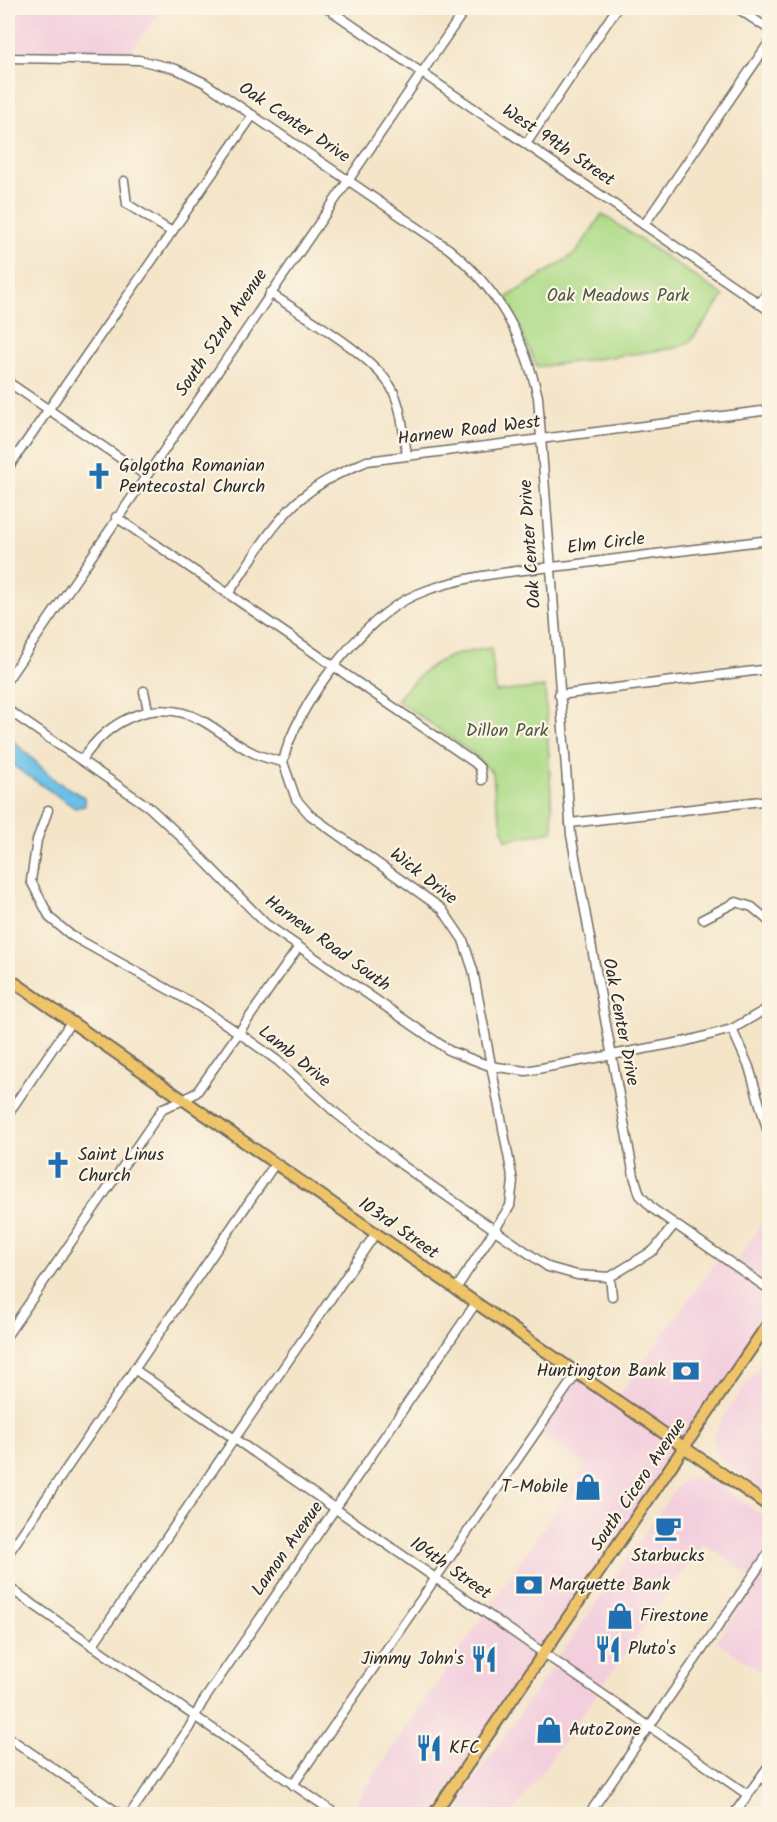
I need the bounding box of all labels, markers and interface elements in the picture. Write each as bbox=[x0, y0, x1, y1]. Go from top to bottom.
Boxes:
street label: Oak Center Drive bbox=[232, 75, 356, 171]
street label: West 99th Street bbox=[496, 97, 621, 195]
street label: South 52nd Avenue bbox=[168, 263, 276, 403]
park label: Oak Meadows Park bbox=[547, 282, 690, 311]
street label: Harnew Road West bbox=[396, 408, 543, 454]
place label: Golgotha Romanian Pentecostal Church bbox=[119, 452, 265, 502]
church icon: Golgotha Romanian Pentecostal Church bbox=[84, 461, 114, 491]
street label: Oak Center Drive bbox=[512, 478, 550, 610]
street label: Elm Circle bbox=[566, 525, 646, 563]
park label: Dillon Park bbox=[466, 717, 549, 746]
street label: Wick Drive bbox=[383, 841, 463, 913]
street label: Harnew Road South bbox=[258, 888, 396, 1000]
street label: Oak Center Drive bbox=[593, 956, 647, 1088]
street label: Lamb Drive bbox=[251, 1018, 337, 1096]
place label: Saint Linus Church bbox=[78, 1141, 164, 1191]
church icon: Saint Linus Church bbox=[43, 1150, 73, 1180]
street label: 103rd Street bbox=[352, 1191, 445, 1268]
bank icon: Huntington Bank bbox=[671, 1356, 701, 1386]
place label: Huntington Bank bbox=[536, 1357, 667, 1386]
street label: South Cicero Avenue bbox=[583, 1412, 695, 1558]
shop icon: T-Mobile bbox=[573, 1472, 603, 1502]
place label: T-Mobile bbox=[502, 1473, 568, 1502]
street label: Lamon Avenue bbox=[244, 1495, 332, 1603]
cafe icon: Starbucks bbox=[653, 1513, 683, 1543]
street label: 104th Street bbox=[403, 1530, 498, 1608]
place label: Starbucks bbox=[631, 1542, 705, 1571]
bank icon: Marquette Bank bbox=[514, 1570, 544, 1600]
place label: Marquette Bank bbox=[549, 1571, 671, 1600]
shop icon: Firestone bbox=[605, 1601, 635, 1631]
place label: Firestone bbox=[640, 1602, 708, 1631]
restaurant icon: Pluto's bbox=[593, 1634, 623, 1664]
place label: Pluto's bbox=[628, 1635, 677, 1664]
restaurant icon: Jimmy John's bbox=[469, 1644, 499, 1674]
place label: Jimmy John's bbox=[361, 1645, 464, 1674]
shop icon: AutoZone bbox=[534, 1715, 564, 1745]
place label: AutoZone bbox=[569, 1716, 641, 1745]
restaurant icon: KFC bbox=[414, 1733, 444, 1763]
place label: KFC bbox=[449, 1734, 480, 1763]

